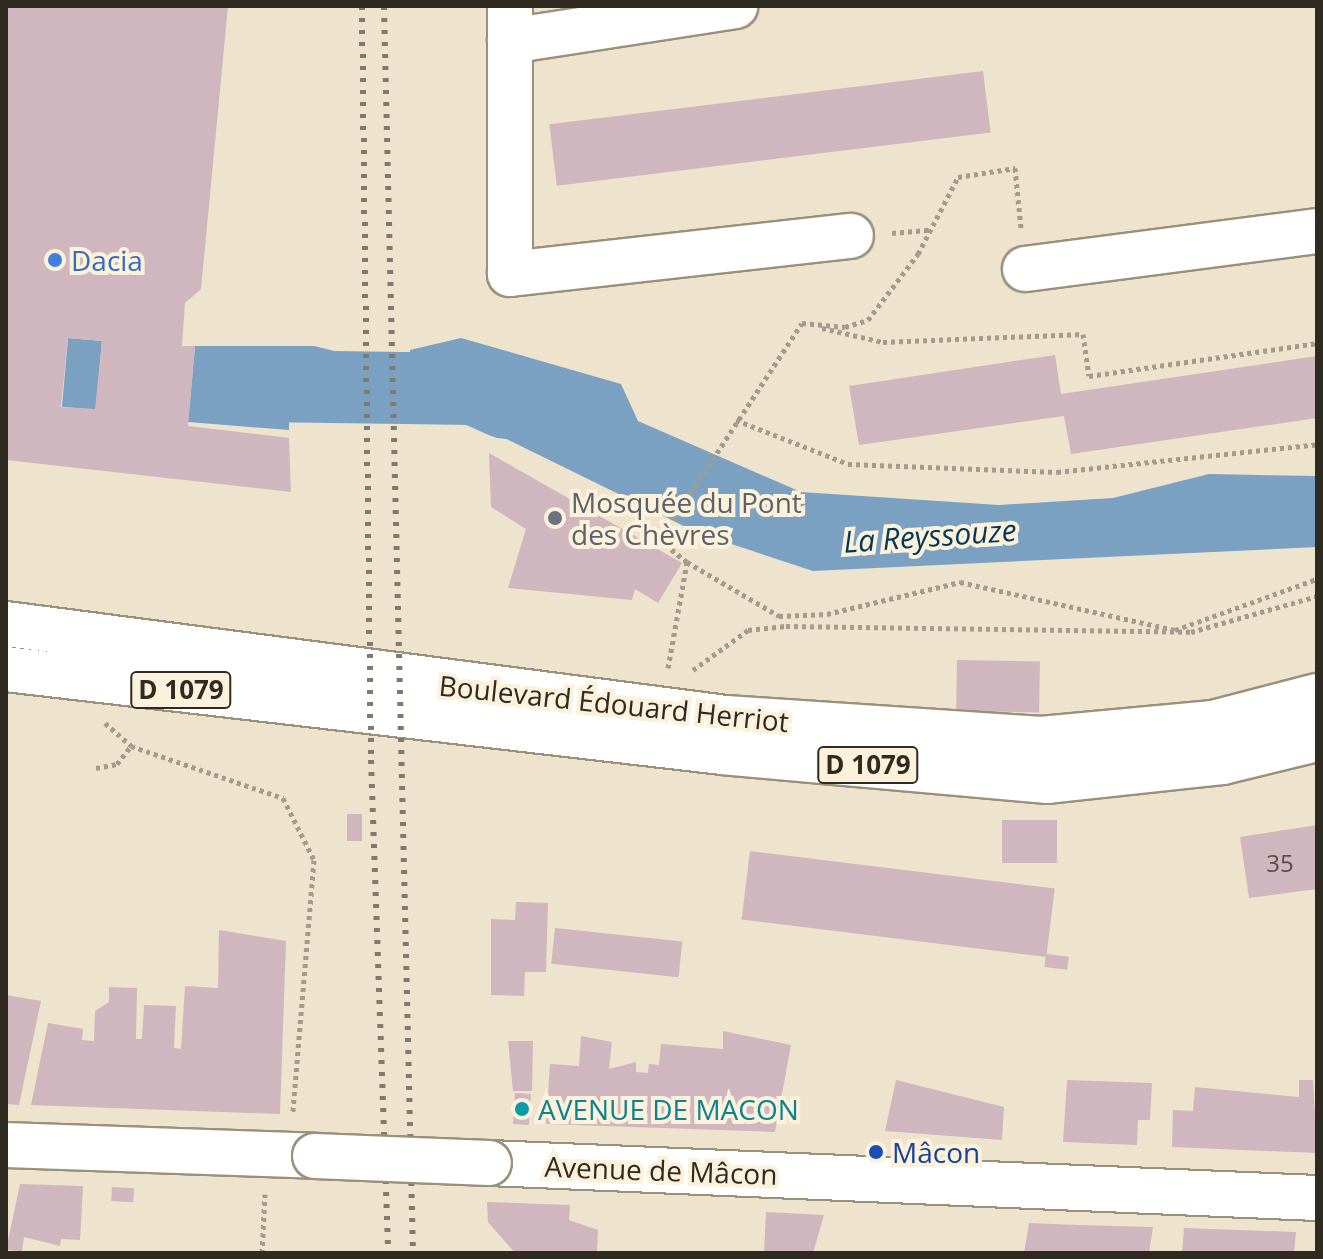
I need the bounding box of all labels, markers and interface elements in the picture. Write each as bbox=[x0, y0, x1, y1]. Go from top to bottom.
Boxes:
place label: Dacia bbox=[71, 243, 143, 277]
marker: Dacia bbox=[46, 251, 64, 269]
place label: Mosquée du Pont des Chèvres bbox=[571, 485, 802, 551]
marker: Mosquée du Pont des Chèvres bbox=[546, 509, 564, 527]
water label: La Reyssouze bbox=[842, 512, 1018, 560]
road number: D 1079 bbox=[129, 668, 233, 712]
street label: Boulevard Édouard Herriot bbox=[437, 668, 791, 738]
road number: D 1079 bbox=[816, 743, 920, 787]
house number: 35 bbox=[1266, 849, 1294, 877]
place label: AVENUE DE MACON bbox=[538, 1092, 799, 1126]
marker: AVENUE DE MACON bbox=[513, 1100, 531, 1118]
place label: Mâcon bbox=[892, 1135, 980, 1169]
marker: Mâcon bbox=[867, 1143, 885, 1161]
street label: Avenue de Mâcon bbox=[544, 1149, 778, 1191]

